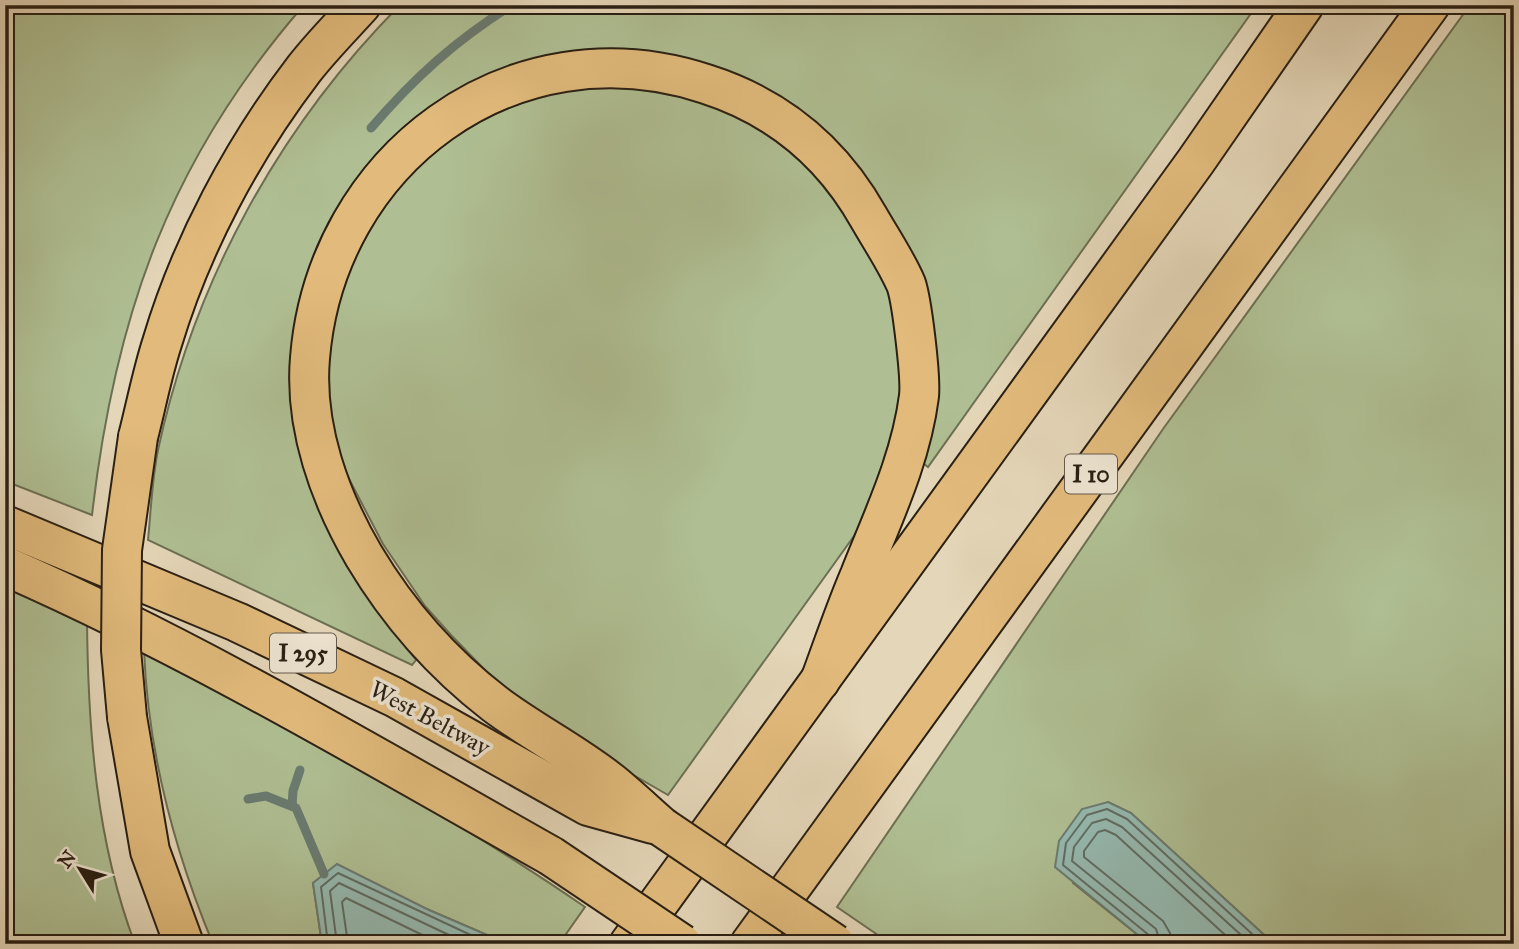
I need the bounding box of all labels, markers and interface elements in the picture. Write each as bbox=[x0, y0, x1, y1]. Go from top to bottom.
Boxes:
road number: I 10 bbox=[1065, 454, 1117, 494]
road number: I 295 bbox=[270, 634, 336, 673]
street label: West Beltway bbox=[365, 674, 496, 763]
north arrow bbox=[46, 834, 116, 904]
text: N bbox=[53, 846, 81, 872]

